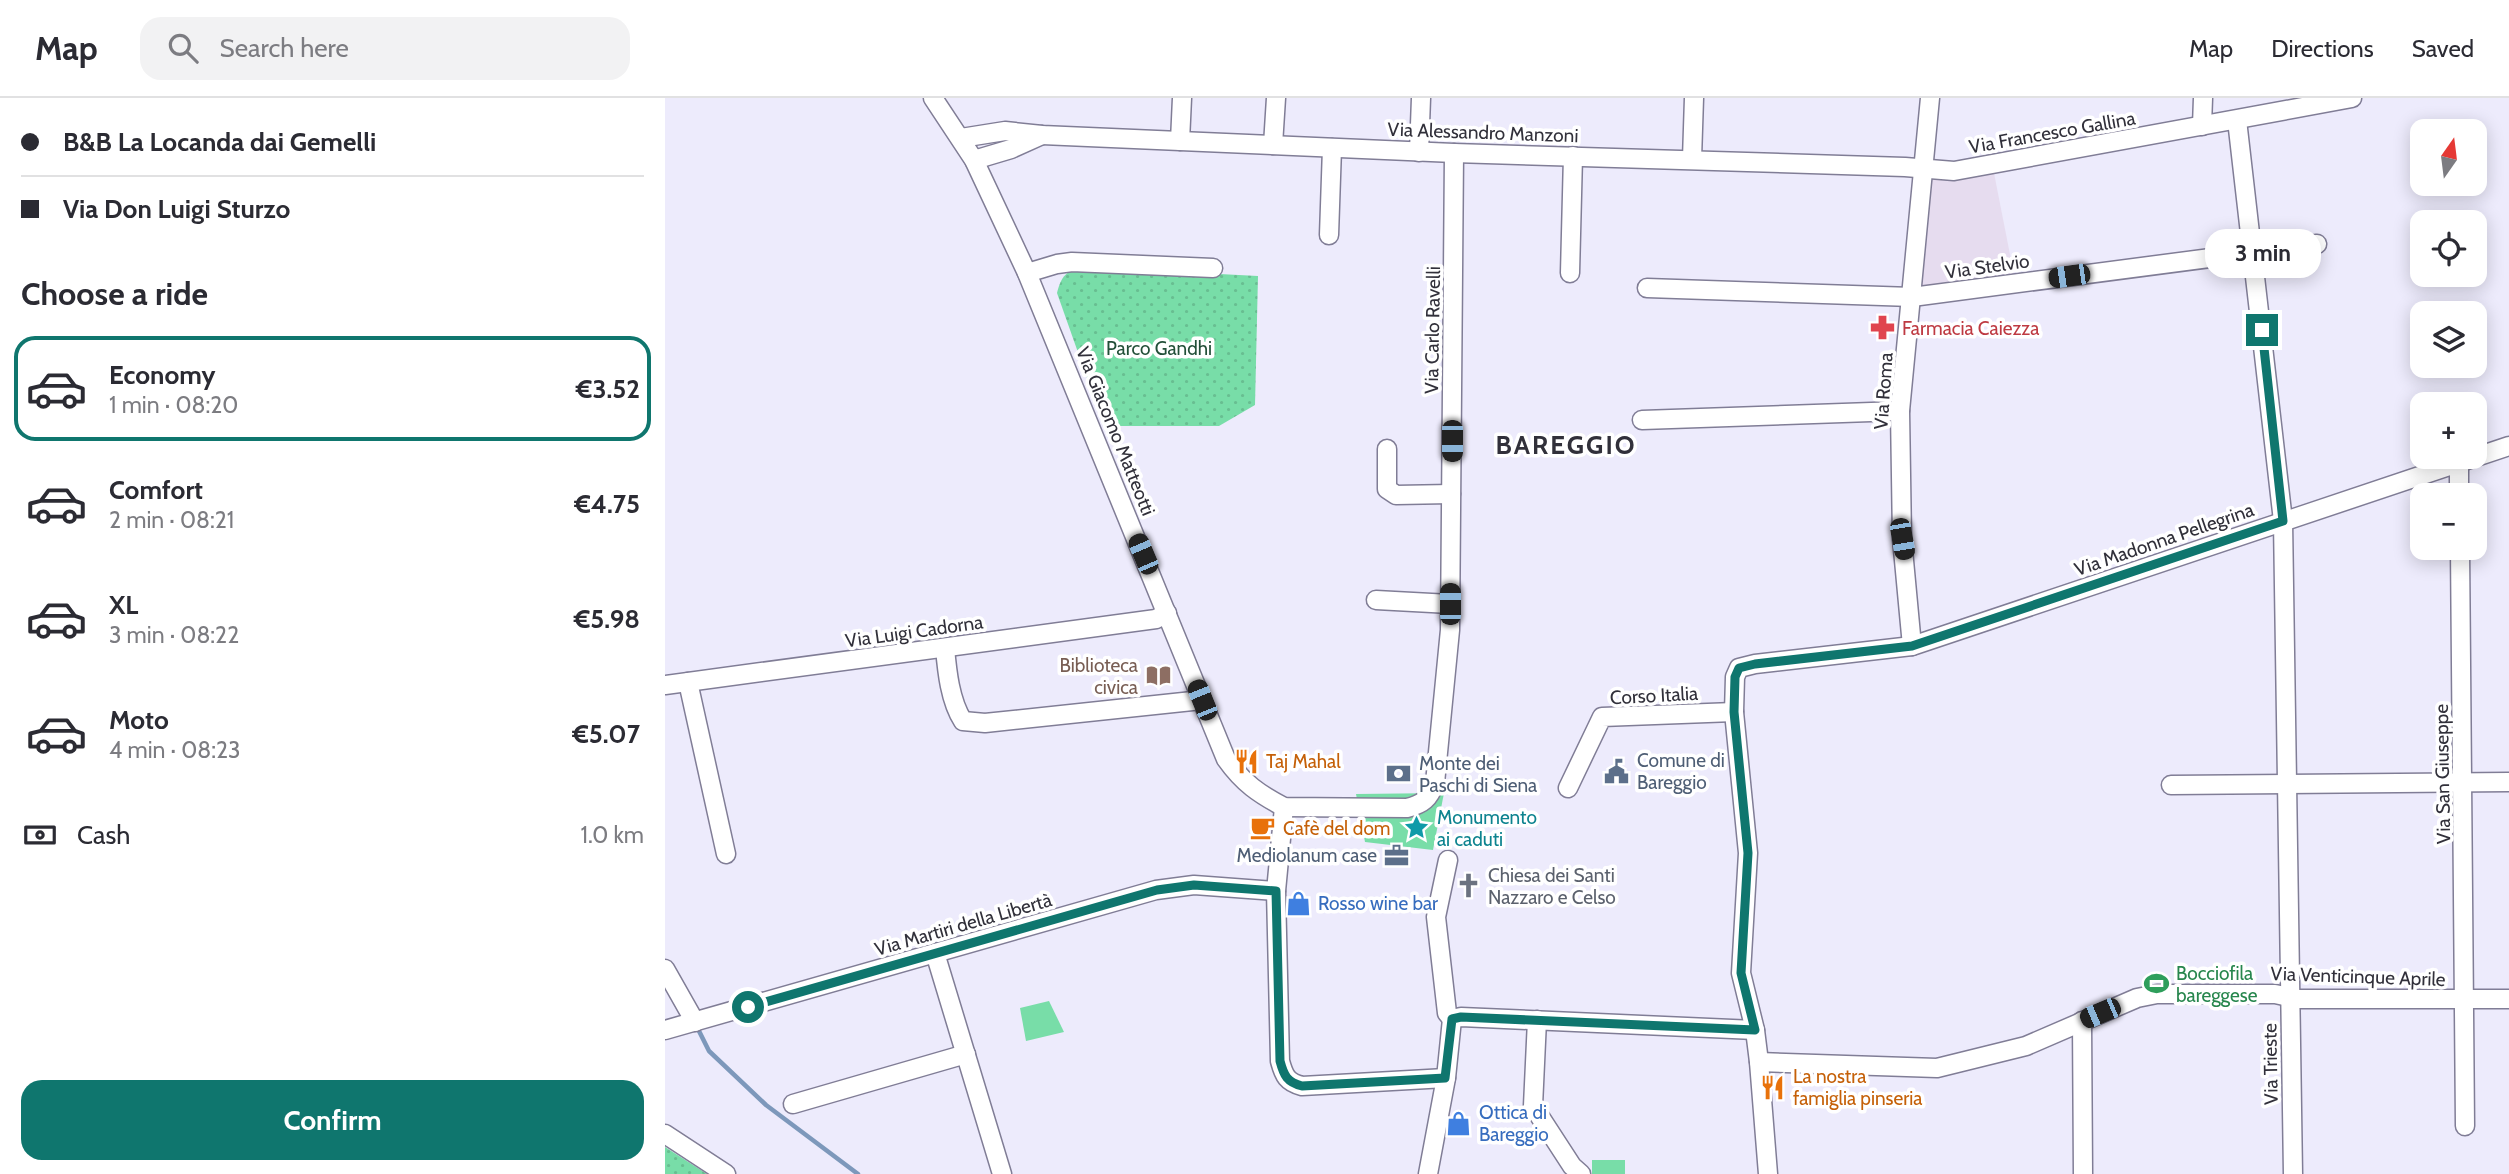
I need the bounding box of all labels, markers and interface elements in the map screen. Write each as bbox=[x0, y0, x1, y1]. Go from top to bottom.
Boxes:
search box bbox=[140, 17, 630, 80]
text: Map bbox=[35, 28, 98, 68]
icon: search bbox=[164, 29, 202, 67]
text: Search here bbox=[220, 32, 349, 64]
text: Map bbox=[2189, 34, 2233, 63]
text: Directions bbox=[2271, 34, 2374, 63]
text: Saved bbox=[2412, 34, 2474, 63]
street label: Via Francesco Gallina bbox=[1967, 107, 2137, 158]
street label: Via Alessandro Manzoni bbox=[1387, 118, 1579, 147]
north arrow bbox=[2410, 119, 2487, 196]
map controls bbox=[2410, 119, 2487, 560]
text: B&B La Locanda dai Gemelli bbox=[63, 126, 376, 158]
text: Via Don Luigi Sturzo bbox=[63, 193, 290, 225]
button: locate bbox=[2410, 210, 2487, 287]
callout: 3 min bbox=[2204, 229, 2320, 278]
text: 3 min bbox=[2235, 239, 2291, 267]
street label: Via Stelvio bbox=[1943, 249, 2031, 284]
car bbox=[2047, 263, 2092, 289]
street label: Via Carlo Ravelli bbox=[1420, 266, 1445, 394]
text: Choose a ride bbox=[21, 274, 208, 313]
button: layers bbox=[2410, 301, 2487, 378]
pharmacy icon: Farmacia Caiezza bbox=[1868, 314, 1896, 342]
route end bbox=[2246, 314, 2278, 346]
place label: Farmacia Caiezza bbox=[1902, 317, 2039, 340]
park label: Parco Gandhi bbox=[1106, 337, 1212, 360]
street label: Via Giacomo Matteotti bbox=[1071, 344, 1160, 519]
street label: Via Roma bbox=[1869, 352, 1898, 430]
icon: car bbox=[25, 357, 88, 420]
text: Economy bbox=[109, 359, 215, 391]
text: €3.52 bbox=[576, 373, 640, 405]
text: 1 min · 08:20 bbox=[109, 391, 238, 419]
button: + bbox=[2410, 392, 2487, 469]
car bbox=[1442, 420, 1463, 462]
district label: BAREGGIO bbox=[1496, 429, 1636, 461]
icon: car bbox=[25, 472, 88, 535]
text: Comfort bbox=[109, 474, 203, 506]
button: − bbox=[2410, 483, 2487, 560]
text: €4.75 bbox=[574, 488, 640, 520]
street label: Via Madonna Pellegrina bbox=[2071, 498, 2257, 581]
text: 2 min · 08:21 bbox=[109, 506, 234, 534]
car bbox=[1889, 516, 1916, 562]
car bbox=[1126, 531, 1161, 577]
car bbox=[1440, 583, 1461, 625]
icon: car bbox=[25, 587, 88, 650]
text: XL bbox=[109, 589, 138, 621]
text: €5.98 bbox=[574, 603, 640, 635]
street label: Via Luigi Cadorna bbox=[844, 610, 984, 653]
text: 3 min · 08:22 bbox=[109, 621, 239, 649]
place label: Biblioteca civica bbox=[1060, 654, 1138, 699]
library icon: Biblioteca civica bbox=[1144, 662, 1172, 690]
car bbox=[1185, 677, 1220, 723]
street label: Corso Italia bbox=[1609, 682, 1699, 709]
icon: car bbox=[25, 702, 88, 765]
street label: Via San Giuseppe bbox=[2430, 703, 2455, 844]
text: Moto bbox=[109, 704, 169, 736]
text: €5.07 bbox=[572, 718, 640, 750]
text: 4 min · 08:23 bbox=[109, 736, 240, 764]
restaurant icon: Taj Mahal bbox=[1232, 747, 1260, 775]
place label: Comune di Bareggio bbox=[1637, 749, 1725, 794]
place label: Taj Mahal bbox=[1266, 750, 1341, 773]
place label: Monte dei Paschi di Siena bbox=[1419, 752, 1537, 797]
public building icon: Comune di Bareggio bbox=[1603, 757, 1631, 785]
bank icon: Monte dei Paschi di Siena bbox=[1385, 760, 1413, 788]
place label: Monumento ai caduti bbox=[1437, 806, 1537, 851]
cafe icon: Cafè del dom bbox=[1249, 814, 1277, 842]
place icon: Monumento ai caduti bbox=[1403, 814, 1431, 842]
icon: cash bbox=[21, 816, 59, 854]
place label: Cafè del dom bbox=[1283, 817, 1391, 840]
text: Cash bbox=[77, 819, 130, 851]
text: 1.0 km bbox=[580, 821, 644, 849]
office icon: Mediolanum case bbox=[1383, 841, 1411, 869]
place label: Mediolanum case bbox=[1237, 844, 1377, 867]
place label: Chiesa dei Santi Nazzaro e Celso bbox=[1488, 864, 1616, 909]
church icon: Chiesa dei Santi Nazzaro e Celso bbox=[1454, 872, 1482, 900]
street label: Via Martiri della Libertà bbox=[872, 888, 1054, 961]
shop icon: Rosso wine bar bbox=[1284, 889, 1312, 917]
place label: Rosso wine bar bbox=[1318, 892, 1438, 915]
place label: Bocciofila bareggese bbox=[2176, 962, 2258, 1007]
street label: Via Venticinque Aprile bbox=[2270, 962, 2446, 991]
sports icon: Bocciofila bareggese bbox=[2142, 970, 2170, 998]
route start bbox=[732, 991, 764, 1023]
car bbox=[2077, 995, 2124, 1031]
street label: Via Trieste bbox=[2258, 1023, 2283, 1105]
place label: La nostra famiglia pinseria bbox=[1793, 1065, 1922, 1110]
restaurant icon: La nostra famiglia pinseria bbox=[1759, 1073, 1787, 1101]
button: Confirm bbox=[21, 1080, 644, 1160]
place label: Ottica di Bareggio bbox=[1479, 1101, 1549, 1146]
shop icon: Ottica di Bareggio bbox=[1445, 1109, 1473, 1137]

